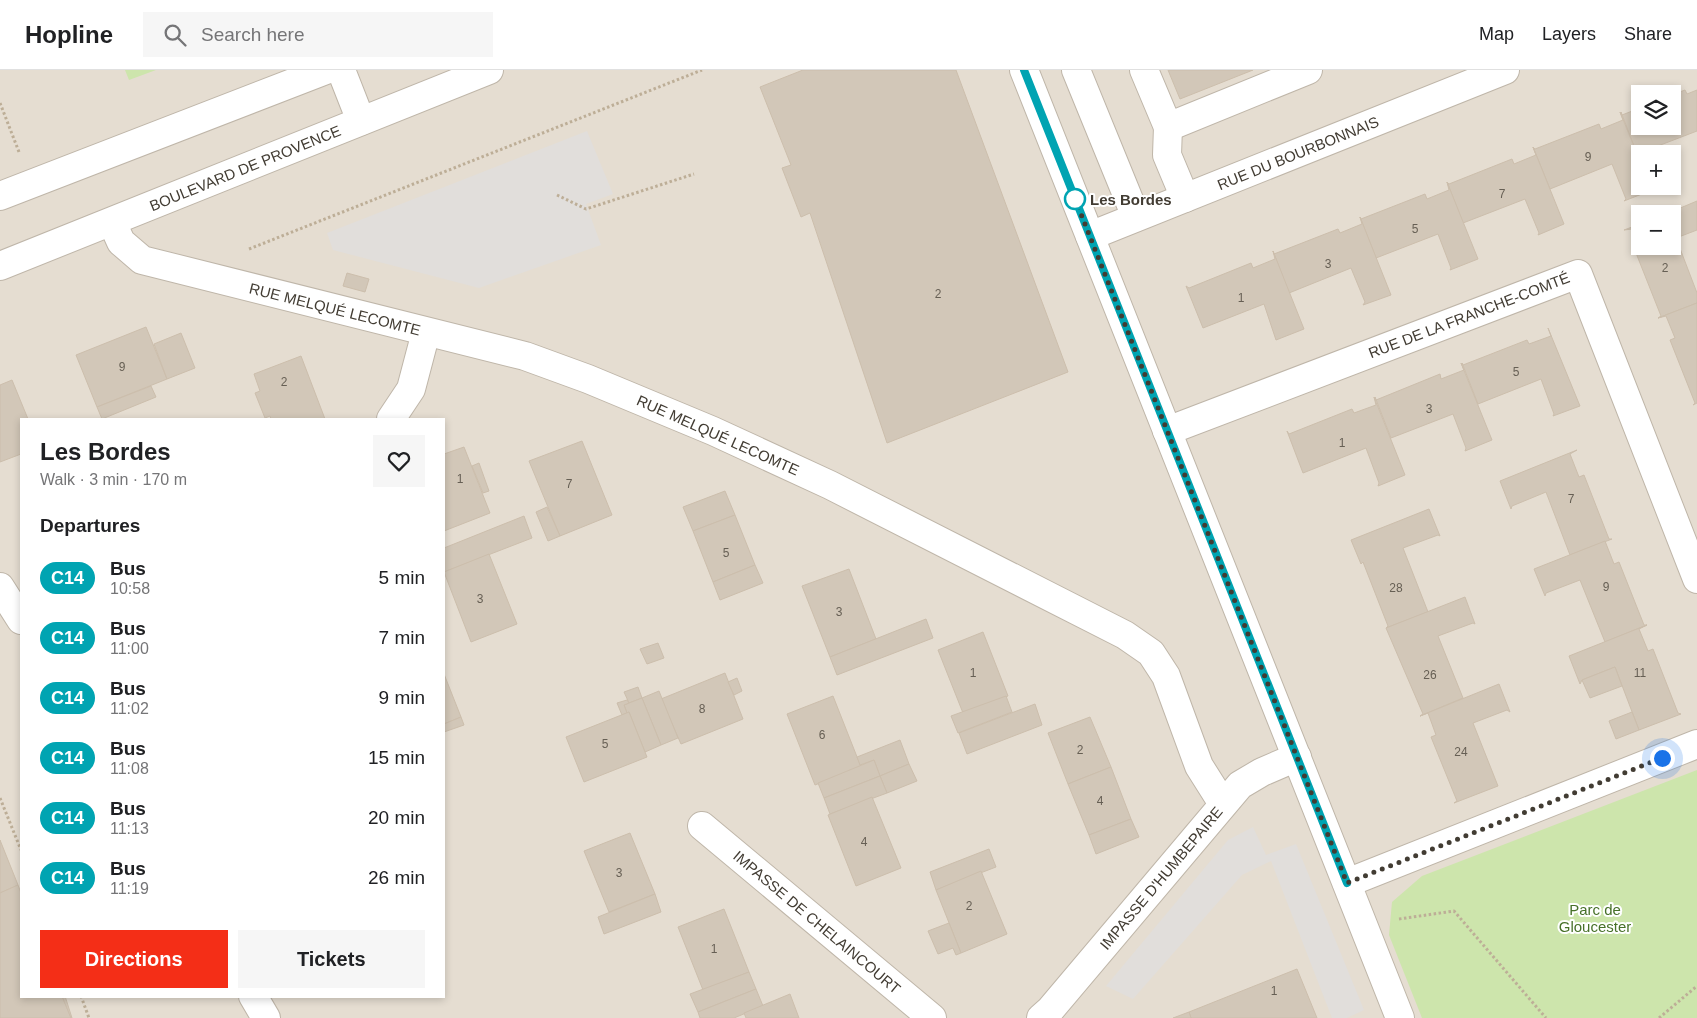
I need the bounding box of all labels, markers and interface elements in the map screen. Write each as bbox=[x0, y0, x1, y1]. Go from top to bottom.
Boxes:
search box bbox=[143, 12, 493, 57]
text: Hopline bbox=[25, 21, 113, 48]
icon: search bbox=[161, 21, 189, 49]
text: Search here bbox=[201, 24, 305, 45]
text: Map bbox=[1479, 24, 1514, 44]
text: Layers bbox=[1542, 24, 1596, 44]
text: Share bbox=[1624, 24, 1672, 44]
map controls bbox=[1631, 85, 1681, 255]
button: layers bbox=[1631, 85, 1681, 135]
street label: RUE DU BOURBONNAIS bbox=[1215, 113, 1381, 193]
street label: BOULEVARD DE PROVENCE bbox=[147, 122, 343, 214]
button: + bbox=[1631, 145, 1681, 195]
house number: 9 bbox=[1585, 150, 1592, 164]
house number: 7 bbox=[1499, 187, 1506, 201]
marker: Les Bordes bbox=[1064, 188, 1086, 210]
place label: Les Bordes bbox=[1090, 191, 1172, 208]
button: − bbox=[1631, 205, 1681, 255]
house number: 5 bbox=[1412, 222, 1419, 236]
house number: 3 bbox=[1325, 257, 1332, 271]
house number: 2 bbox=[1662, 261, 1669, 275]
street label: RUE DE LA FRANCHE-COMTÉ bbox=[1366, 269, 1572, 361]
street label: RUE MELQUÉ LECOMTE bbox=[248, 279, 422, 339]
house number: 2 bbox=[935, 287, 942, 301]
house number: 1 bbox=[1238, 291, 1245, 305]
house number: 9 bbox=[119, 360, 126, 374]
house number: 5 bbox=[1513, 365, 1520, 379]
house number: 2 bbox=[281, 375, 288, 389]
street label: RUE MELQUÉ LECOMTE bbox=[634, 391, 802, 479]
house number: 3 bbox=[1426, 402, 1433, 416]
button: heart bbox=[373, 435, 425, 487]
house number: 1 bbox=[1339, 436, 1346, 450]
text: Les Bordes bbox=[40, 438, 171, 465]
text: Walk · 3 min · 170 m bbox=[40, 471, 187, 488]
house number: 1 bbox=[457, 472, 464, 486]
house number: 7 bbox=[566, 477, 573, 491]
house number: 7 bbox=[1568, 492, 1575, 506]
text: Departures bbox=[40, 515, 140, 536]
house number: 5 bbox=[723, 546, 730, 560]
text: Bus bbox=[110, 558, 146, 579]
text: 5 min bbox=[379, 567, 425, 588]
text: C14 bbox=[51, 568, 84, 588]
text: 10:58 bbox=[110, 580, 150, 597]
house number: 9 bbox=[1603, 580, 1610, 594]
house number: 28 bbox=[1389, 581, 1403, 595]
house number: 3 bbox=[477, 592, 484, 606]
house number: 3 bbox=[836, 605, 843, 619]
text: Bus bbox=[110, 618, 146, 639]
text: 7 min bbox=[379, 627, 425, 648]
text: C14 bbox=[51, 628, 84, 648]
text: 11:00 bbox=[110, 640, 149, 657]
house number: 1 bbox=[970, 666, 977, 680]
house number: 11 bbox=[1634, 666, 1647, 680]
house number: 26 bbox=[1423, 668, 1437, 682]
text: Bus bbox=[110, 678, 146, 699]
text: 9 min bbox=[379, 687, 425, 708]
text: C14 bbox=[51, 688, 84, 708]
text: 11:02 bbox=[110, 700, 149, 717]
house number: 8 bbox=[699, 702, 706, 716]
house number: 6 bbox=[819, 728, 826, 742]
house number: 5 bbox=[602, 737, 609, 751]
text: Bus bbox=[110, 738, 146, 759]
house number: 2 bbox=[1077, 743, 1084, 757]
house number: 24 bbox=[1454, 745, 1468, 759]
your location bbox=[1650, 746, 1675, 771]
text: 15 min bbox=[368, 747, 425, 768]
text: C14 bbox=[51, 748, 84, 768]
text: 11:08 bbox=[110, 760, 149, 777]
house number: 4 bbox=[1097, 794, 1104, 808]
text: Bus bbox=[110, 798, 146, 819]
street label: IMPASSE D'HUMBEPAIRE bbox=[1096, 803, 1226, 953]
text: 20 min bbox=[368, 807, 425, 828]
text: C14 bbox=[51, 808, 84, 828]
text: 11:13 bbox=[110, 820, 149, 837]
house number: 4 bbox=[861, 835, 868, 849]
street label: IMPASSE DE CHELAINCOURT bbox=[730, 847, 904, 997]
text: Bus bbox=[110, 858, 146, 879]
house number: 3 bbox=[616, 866, 623, 880]
text: 26 min bbox=[368, 867, 425, 888]
text: C14 bbox=[51, 868, 84, 888]
text: 11:19 bbox=[110, 880, 149, 897]
house number: 2 bbox=[966, 899, 973, 913]
park label: Parc de Gloucester bbox=[1559, 901, 1631, 935]
button: Directions bbox=[40, 930, 228, 988]
button: Tickets bbox=[238, 930, 425, 988]
house number: 1 bbox=[711, 942, 718, 956]
house number: 1 bbox=[1271, 984, 1278, 998]

